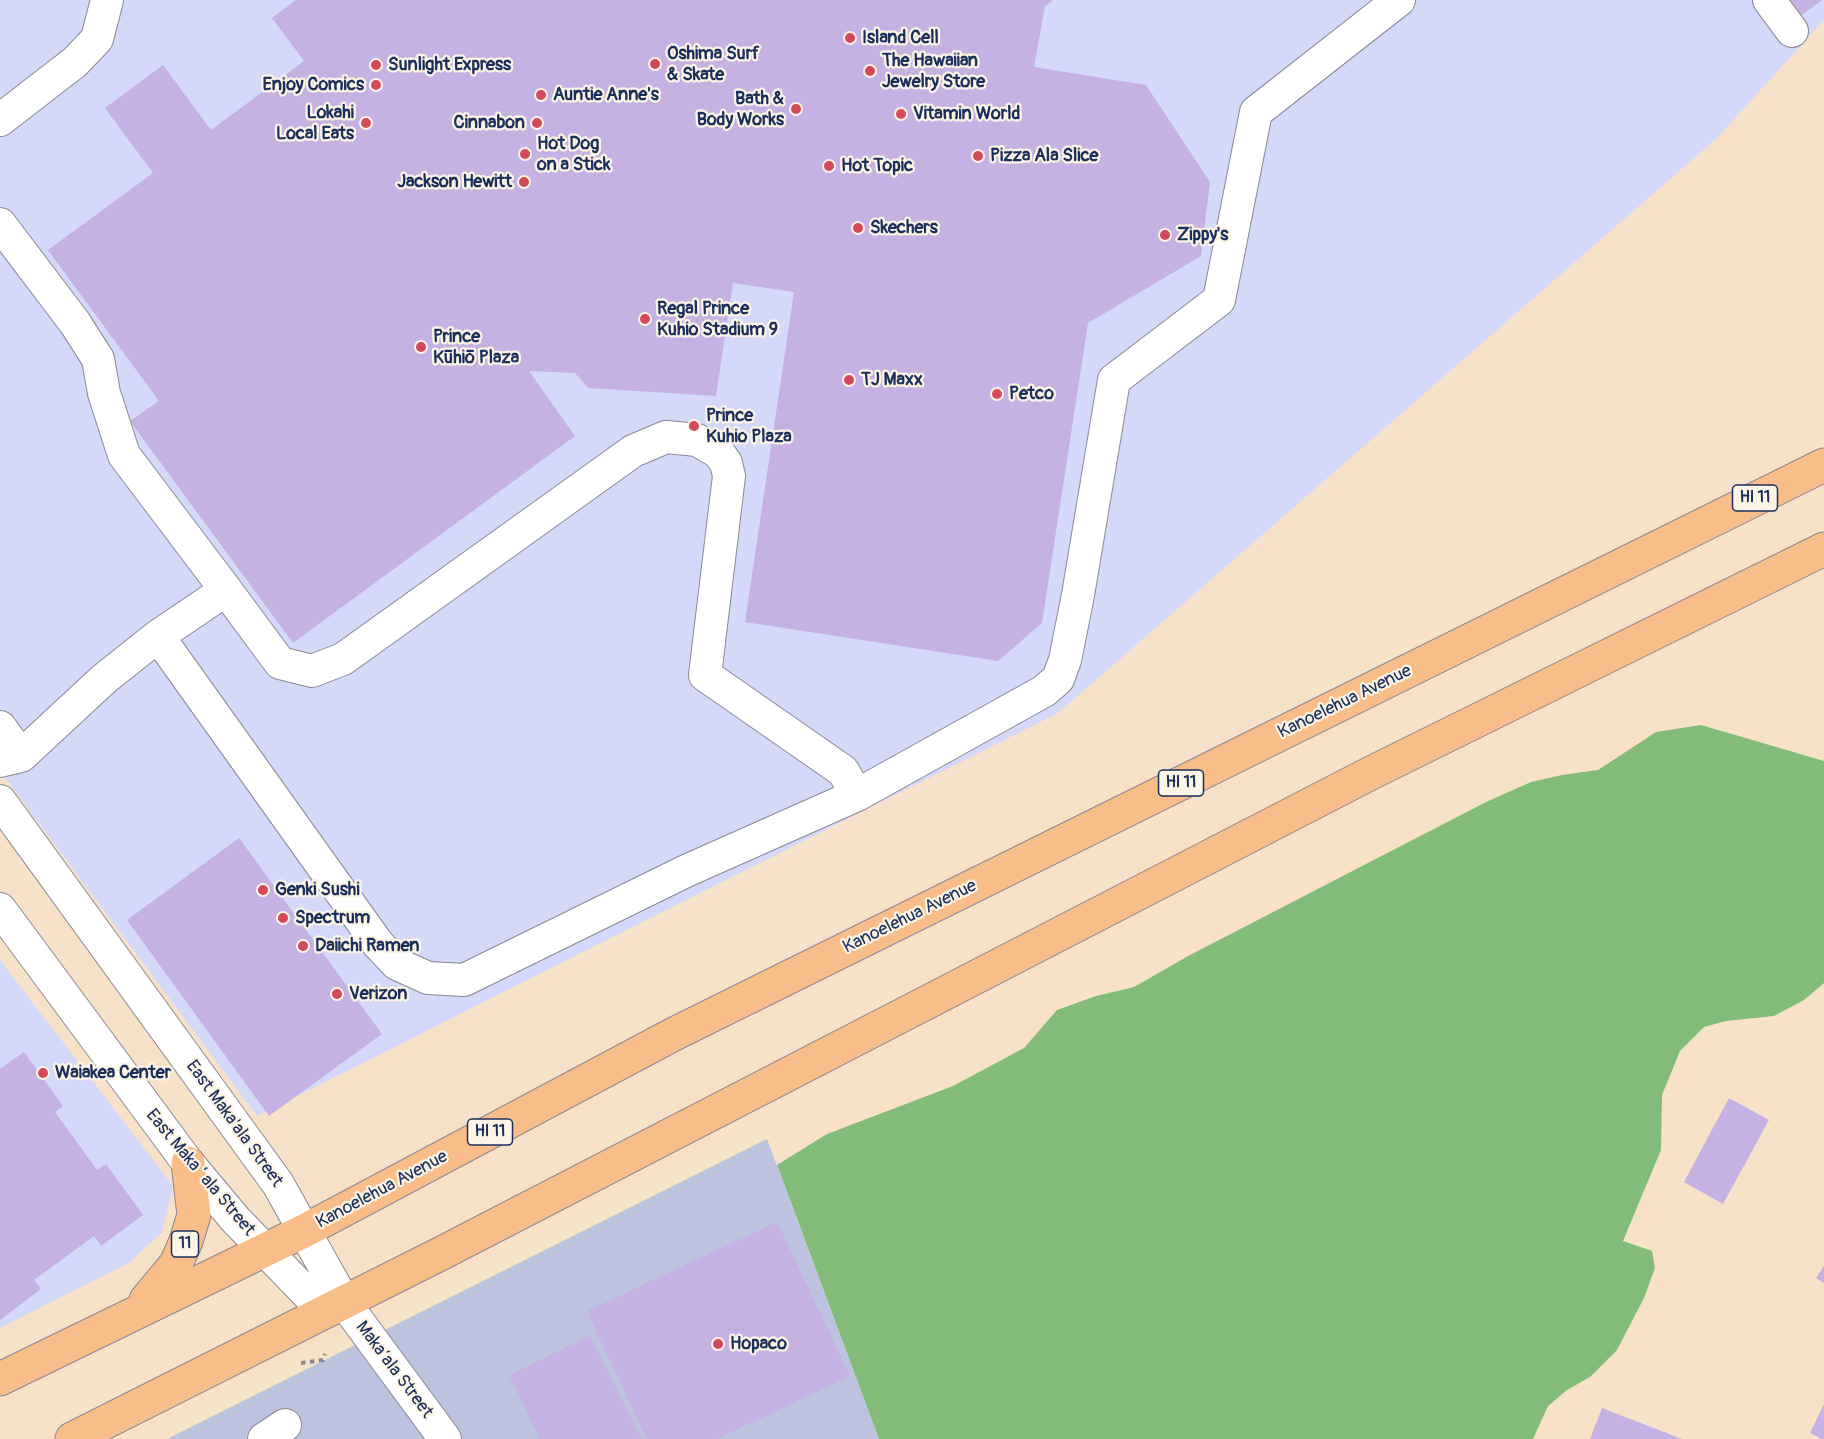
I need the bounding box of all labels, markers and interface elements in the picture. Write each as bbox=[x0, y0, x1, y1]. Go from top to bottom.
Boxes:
place label: Island Cell bbox=[862, 27, 939, 49]
marker: Island Cell bbox=[843, 31, 857, 45]
place label: Oshima Surf & Skate bbox=[667, 43, 759, 86]
place label: The Hawaiian Jewelry Store bbox=[882, 50, 985, 92]
place label: Sunlight Express bbox=[388, 54, 511, 76]
marker: Oshima Surf & Skate bbox=[648, 57, 662, 71]
marker: Sunlight Express bbox=[369, 58, 383, 72]
marker: The Hawaiian Jewelry Store bbox=[863, 64, 877, 78]
place label: Enjoy Comics bbox=[262, 74, 364, 96]
marker: Enjoy Comics bbox=[369, 78, 383, 92]
place label: Auntie Anne's bbox=[553, 84, 659, 106]
marker: Auntie Anne's bbox=[534, 88, 548, 102]
place label: Bath & Body Works bbox=[697, 88, 784, 130]
place label: Lokahi Local Eats bbox=[276, 102, 354, 144]
marker: Bath & Body Works bbox=[789, 102, 803, 116]
place label: Vitamin World bbox=[913, 103, 1020, 125]
marker: Vitamin World bbox=[894, 107, 908, 121]
place label: Cinnabon bbox=[454, 112, 525, 134]
marker: Lokahi Local Eats bbox=[359, 116, 373, 130]
marker: Cinnabon bbox=[530, 116, 544, 130]
place label: Hot Dog on a Stick bbox=[537, 133, 610, 176]
place label: Pizza Ala Slice bbox=[990, 145, 1098, 167]
marker: Hot Dog on a Stick bbox=[518, 147, 532, 161]
marker: Pizza Ala Slice bbox=[971, 149, 985, 163]
place label: Hot Topic bbox=[841, 155, 913, 177]
marker: Hot Topic bbox=[822, 159, 836, 173]
place label: Jackson Hewitt bbox=[397, 171, 512, 193]
marker: Jackson Hewitt bbox=[517, 175, 531, 189]
place label: Skechers bbox=[870, 217, 938, 239]
marker: Skechers bbox=[851, 221, 865, 235]
place label: Zippy's bbox=[1177, 224, 1228, 246]
marker: Zippy's bbox=[1158, 228, 1172, 242]
place label: Regal Prince Kuhio Stadium 9 bbox=[657, 298, 778, 340]
marker: Regal Prince Kuhio Stadium 9 bbox=[638, 312, 652, 326]
place label: Prince Kūhiō Plaza bbox=[433, 326, 519, 368]
marker: Prince Kūhiō Plaza bbox=[414, 340, 428, 354]
place label: TJ Maxx bbox=[861, 369, 923, 391]
marker: TJ Maxx bbox=[842, 373, 856, 387]
place label: Petco bbox=[1009, 383, 1054, 405]
marker: Petco bbox=[990, 387, 1004, 401]
place label: Prince Kuhio Plaza bbox=[706, 405, 792, 448]
marker: Prince Kuhio Plaza bbox=[687, 419, 701, 433]
road number: HI 11 bbox=[1732, 485, 1778, 511]
street label: Kanoelehua Avenue bbox=[1275, 660, 1415, 744]
road number: HI 11 bbox=[1158, 770, 1204, 796]
street label: Kanoelehua Avenue bbox=[840, 875, 980, 959]
place label: Genki Sushi bbox=[275, 879, 360, 901]
marker: Genki Sushi bbox=[256, 883, 270, 897]
place label: Spectrum bbox=[295, 907, 370, 929]
marker: Spectrum bbox=[276, 911, 290, 925]
place label: Daiichi Ramen bbox=[315, 935, 419, 957]
marker: Daiichi Ramen bbox=[296, 939, 310, 953]
place label: Verizon bbox=[349, 983, 407, 1005]
marker: Verizon bbox=[330, 987, 344, 1001]
street label: East Maka'ala Street bbox=[181, 1056, 287, 1192]
place label: Waiakea Center bbox=[55, 1062, 171, 1084]
marker: Waiakea Center bbox=[36, 1066, 50, 1080]
street label: East Makaʻala Street bbox=[141, 1105, 259, 1241]
road number: HI 11 bbox=[468, 1119, 512, 1145]
street label: Kanoelehua Avenue bbox=[312, 1146, 452, 1234]
road number: 11 bbox=[172, 1231, 198, 1257]
street label: Maka‘ala Street bbox=[351, 1317, 437, 1423]
place label: Hopaco bbox=[730, 1333, 787, 1355]
marker: Hopaco bbox=[711, 1337, 725, 1351]

